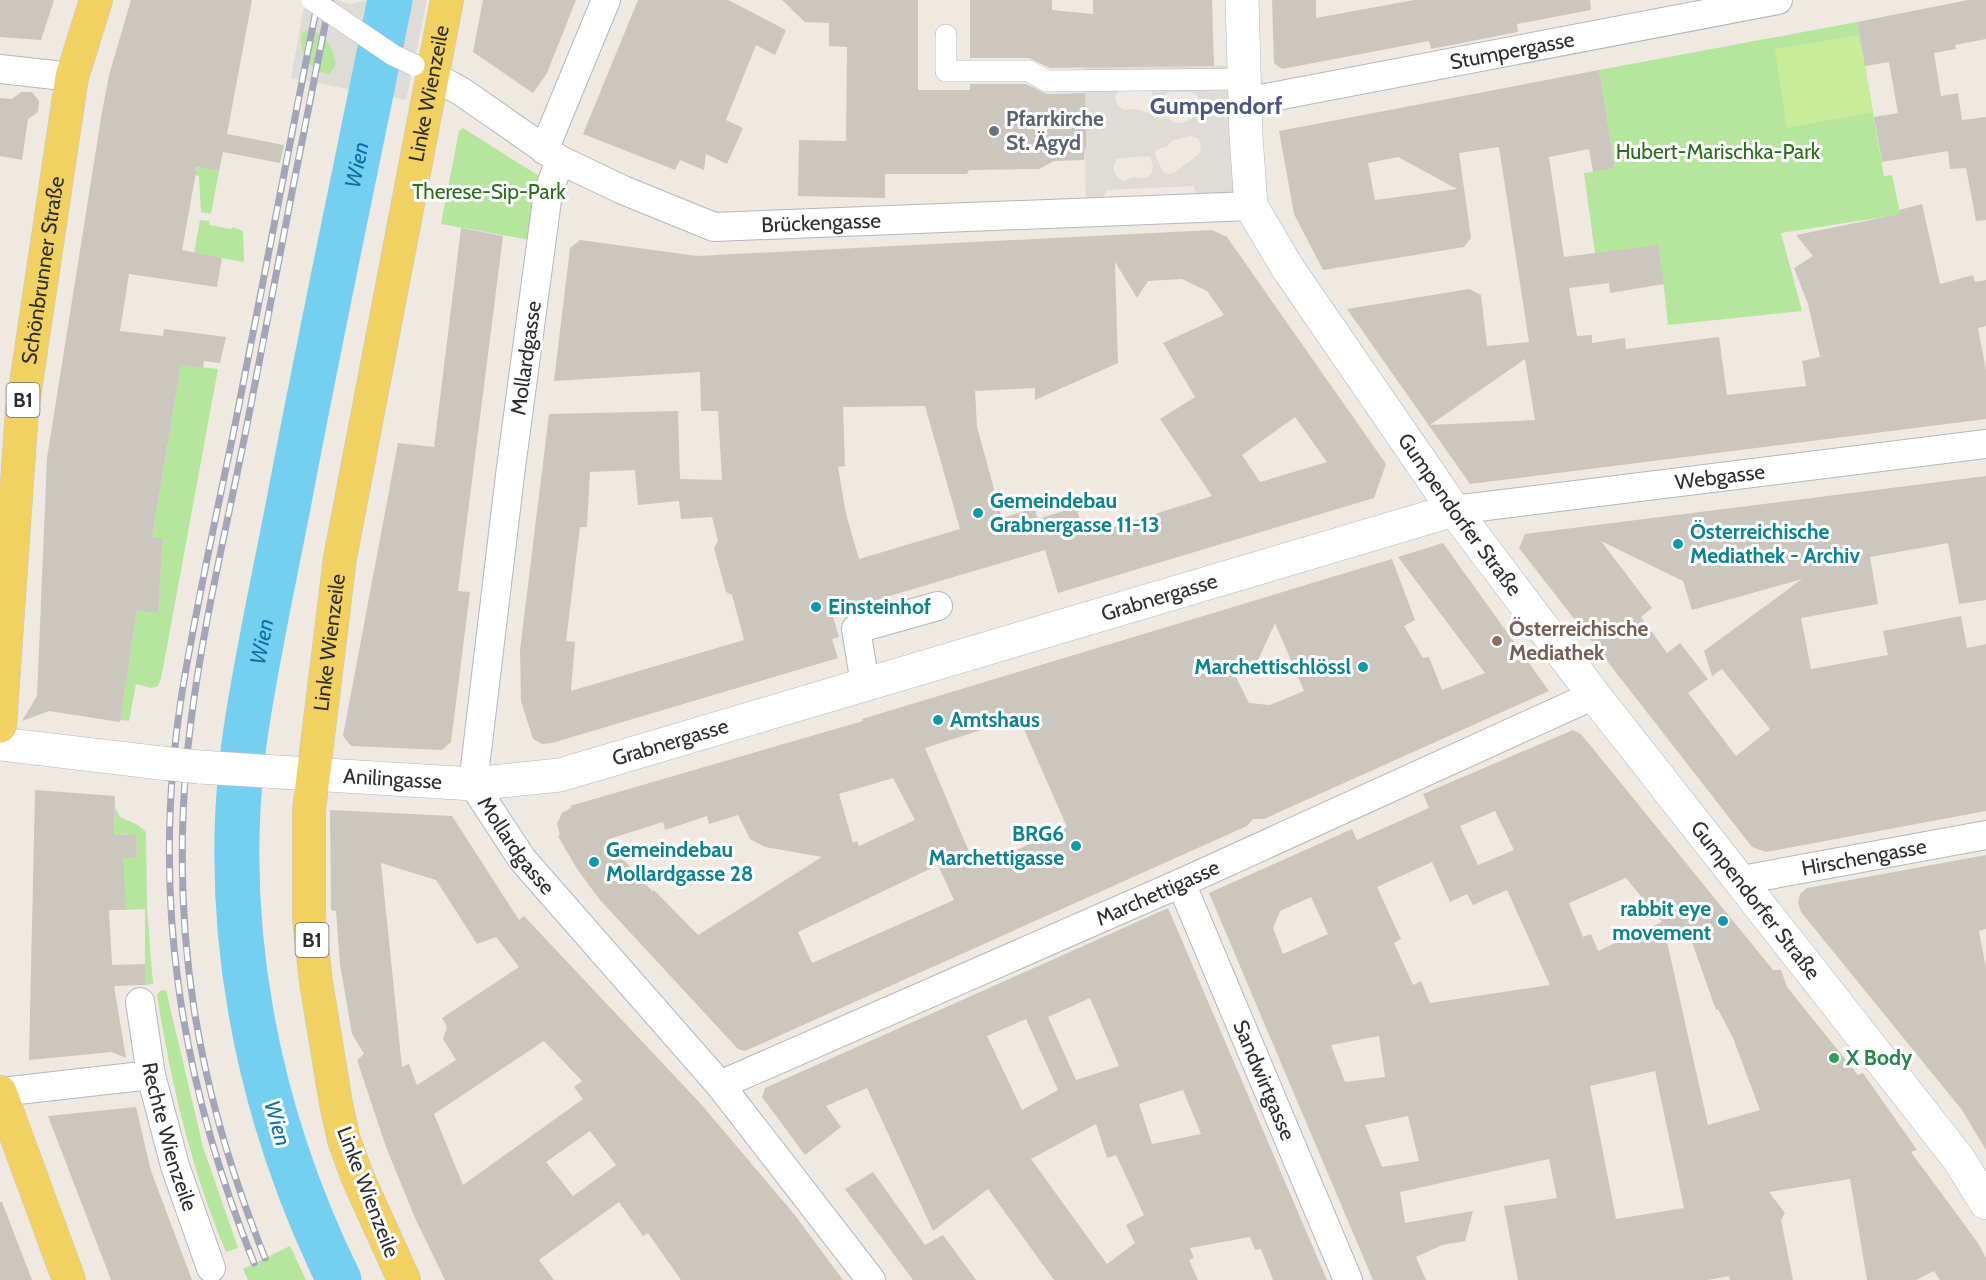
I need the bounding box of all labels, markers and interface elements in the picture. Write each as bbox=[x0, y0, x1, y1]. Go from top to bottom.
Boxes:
street label: Linke Wienzeile bbox=[403, 23, 454, 164]
street label: Stumpergasse bbox=[1448, 26, 1577, 75]
district label: Gumpendorf bbox=[1150, 91, 1282, 120]
place label: Pfarrkirche St. Ägyd bbox=[1006, 106, 1104, 155]
marker: Pfarrkirche St. Ägyd bbox=[987, 124, 1001, 138]
park label: Hubert-Marischka-Park bbox=[1616, 139, 1821, 164]
water label: Wien bbox=[339, 140, 375, 190]
street label: Schönbrunner Straße bbox=[16, 174, 69, 366]
park label: Therese-Sip-Park bbox=[412, 179, 566, 204]
street label: Brückengasse bbox=[761, 207, 882, 237]
street label: Mollardgasse bbox=[505, 299, 546, 417]
road number: B1 bbox=[7, 383, 40, 417]
street label: Gumpendorfer Straße bbox=[1393, 428, 1528, 601]
street label: Webgasse bbox=[1674, 459, 1766, 494]
place label: Gemeindebau Grabnergasse 11-13 bbox=[990, 488, 1160, 537]
marker: Gemeindebau Grabnergasse 11-13 bbox=[971, 506, 985, 520]
place label: Österreichische Mediathek - Archiv bbox=[1690, 519, 1860, 568]
marker: Österreichische Mediathek - Archiv bbox=[1671, 537, 1685, 551]
street label: Grabnergasse bbox=[1098, 568, 1220, 626]
street label: Linke Wienzeile bbox=[308, 572, 350, 713]
place label: Einsteinhof bbox=[828, 594, 931, 619]
marker: Einsteinhof bbox=[809, 600, 823, 614]
water label: Wien bbox=[244, 616, 279, 667]
place label: Österreichische Mediathek bbox=[1509, 616, 1648, 665]
marker: Österreichische Mediathek bbox=[1490, 634, 1504, 648]
place label: Marchettischlössl bbox=[1194, 654, 1351, 679]
marker: Marchettischlössl bbox=[1356, 660, 1370, 674]
place label: Amtshaus bbox=[950, 707, 1040, 732]
street label: Grabnergasse bbox=[609, 713, 731, 771]
marker: Amtshaus bbox=[931, 713, 945, 727]
street label: Anilingasse bbox=[342, 763, 443, 794]
street label: Mollardgasse bbox=[473, 792, 560, 900]
street label: Gumpendorfer Straße bbox=[1686, 816, 1826, 984]
place label: BRG6 Marchettigasse bbox=[928, 821, 1064, 870]
street label: Hirschengasse bbox=[1799, 833, 1929, 881]
place label: Gemeindebau Mollardgasse 28 bbox=[606, 837, 754, 886]
marker: BRG6 Marchettigasse bbox=[1069, 839, 1083, 853]
street label: Marchettigasse bbox=[1092, 854, 1223, 931]
marker: Gemeindebau Mollardgasse 28 bbox=[587, 855, 601, 869]
place label: rabbit eye movement bbox=[1612, 896, 1711, 945]
marker: rabbit eye movement bbox=[1716, 914, 1730, 928]
road number: B1 bbox=[296, 923, 328, 957]
street label: Sandwirtgasse bbox=[1228, 1016, 1301, 1144]
place label: X Body bbox=[1845, 1045, 1913, 1070]
marker: X Body bbox=[1827, 1051, 1841, 1065]
street label: Rechte Wienzeile bbox=[137, 1061, 203, 1214]
water label: Wien bbox=[258, 1097, 297, 1149]
street label: Linke Wienzeile bbox=[332, 1123, 405, 1261]

